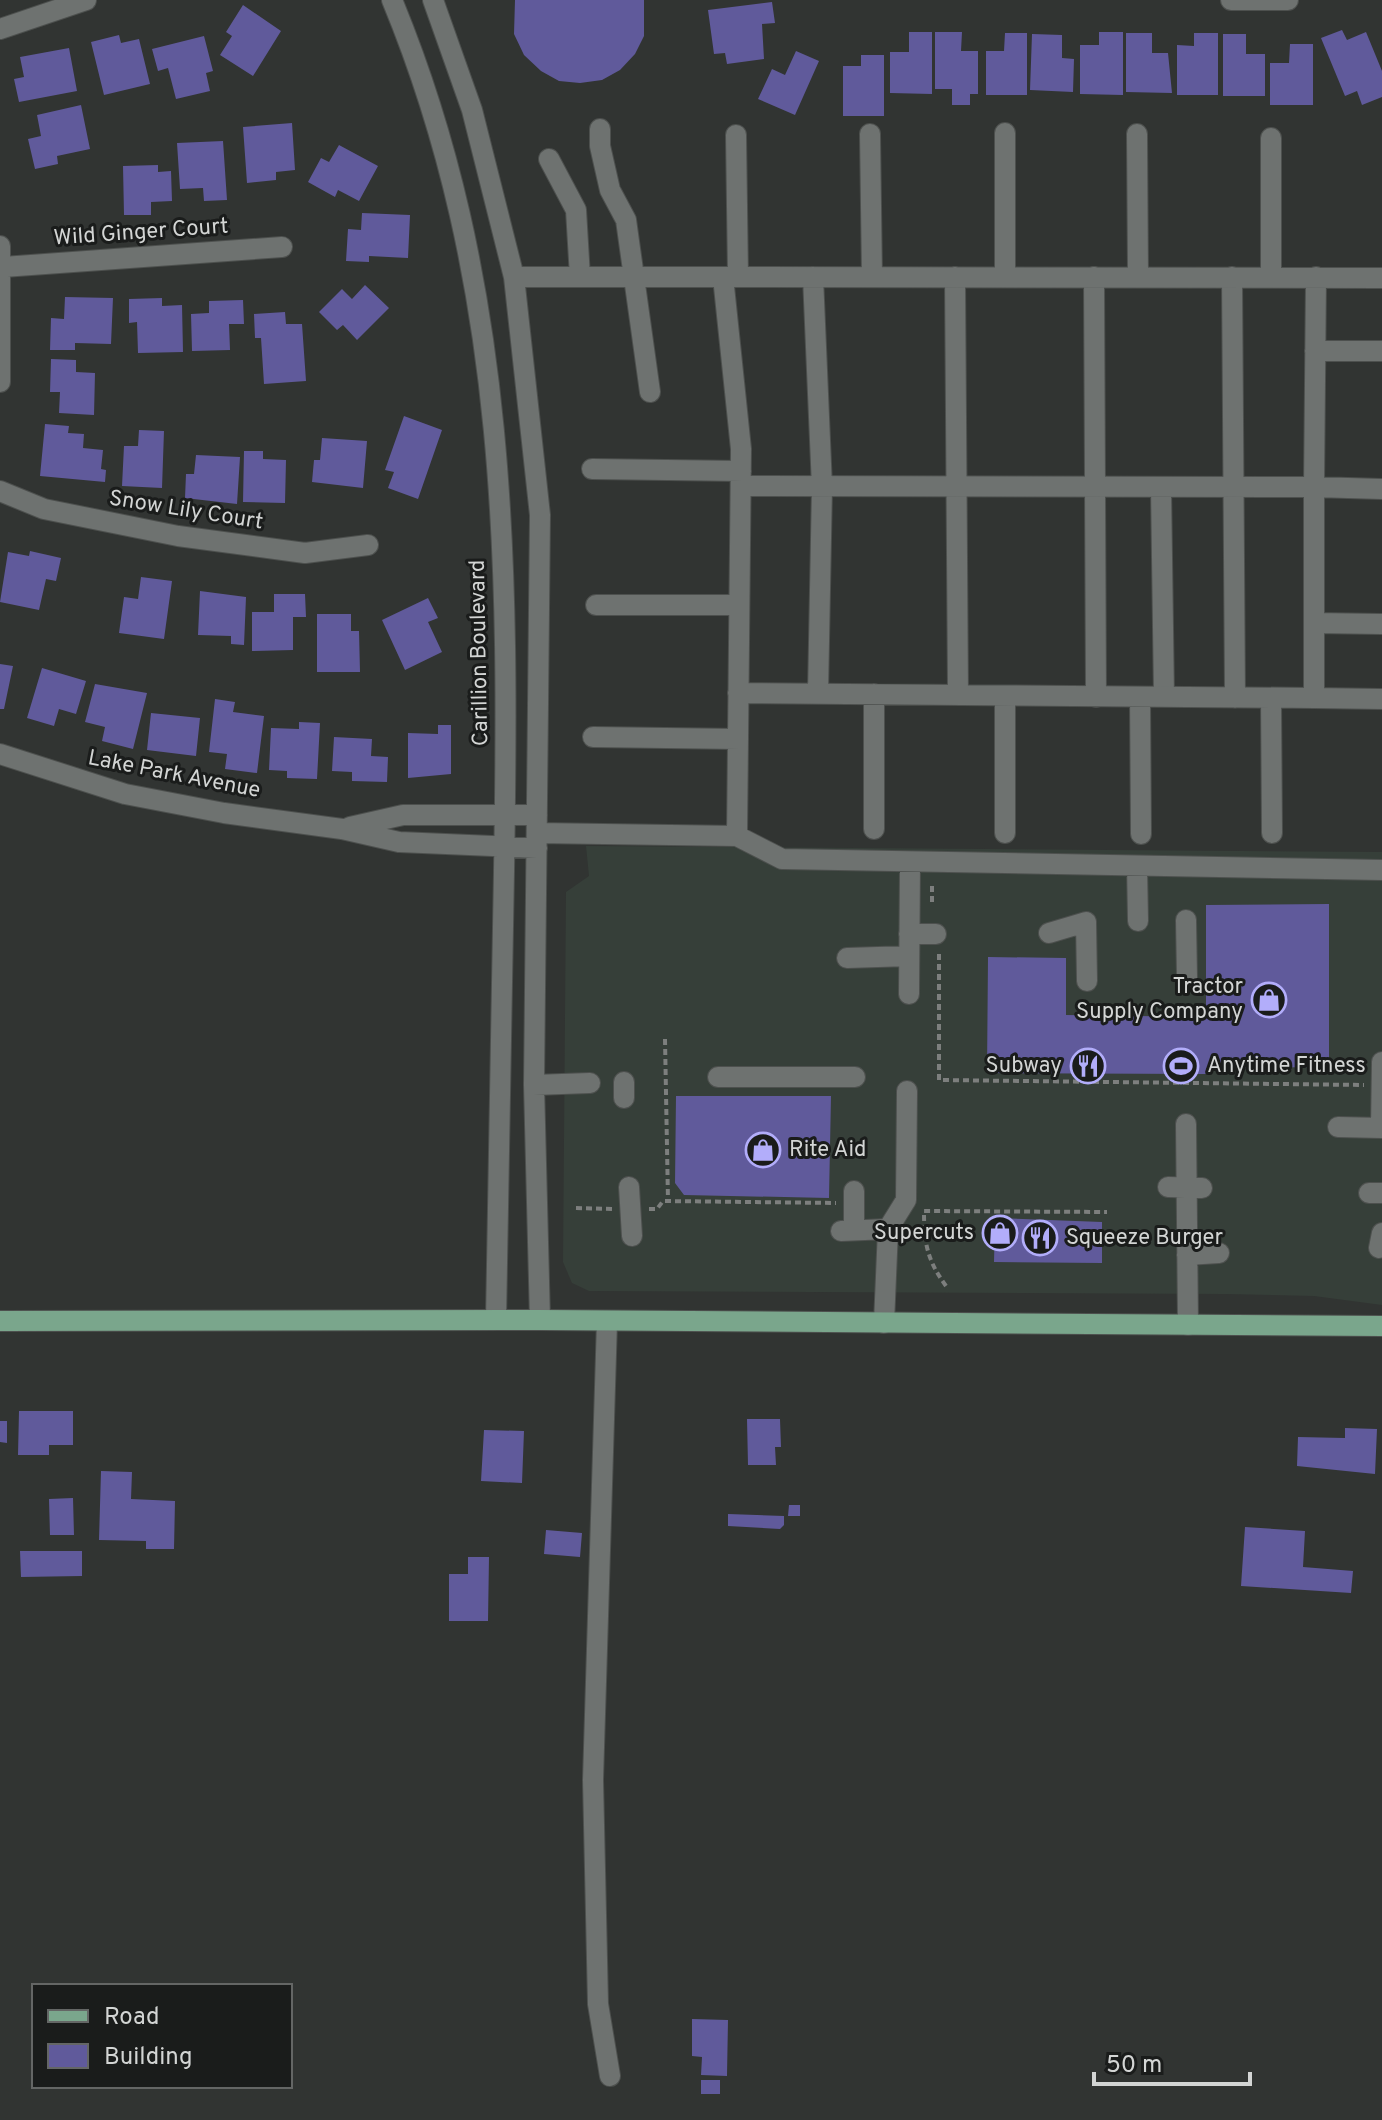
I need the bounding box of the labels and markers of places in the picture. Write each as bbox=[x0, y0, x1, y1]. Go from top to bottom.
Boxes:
place label: Tractor Supply Company bbox=[1076, 974, 1243, 1026]
shop icon: Tractor Supply Company bbox=[1250, 981, 1288, 1019]
restaurant icon: Subway bbox=[1069, 1047, 1107, 1085]
sports icon: Anytime Fitness bbox=[1162, 1047, 1200, 1085]
place label: Subway bbox=[986, 1053, 1062, 1080]
place label: Anytime Fitness bbox=[1207, 1053, 1366, 1080]
shop icon: Rite Aid bbox=[744, 1131, 782, 1169]
place label: Rite Aid bbox=[789, 1137, 866, 1164]
shop icon: Supercuts bbox=[981, 1214, 1019, 1252]
restaurant icon: Squeeze Burger bbox=[1021, 1219, 1059, 1257]
place label: Supercuts bbox=[874, 1220, 974, 1247]
place label: Squeeze Burger bbox=[1066, 1225, 1223, 1252]

